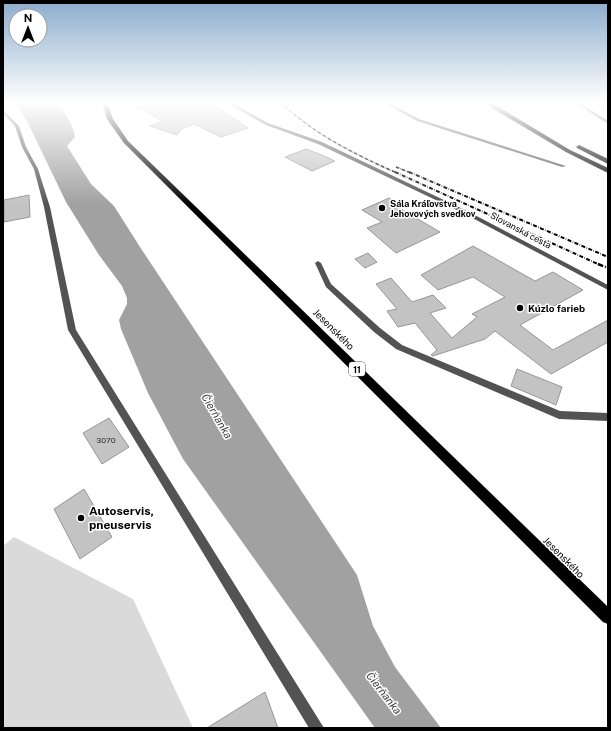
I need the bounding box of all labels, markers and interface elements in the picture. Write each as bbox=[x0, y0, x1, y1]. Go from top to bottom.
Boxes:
north arrow bbox=[8, 8, 48, 48]
text: N bbox=[24, 12, 32, 24]
place label: Sála Kráľovstva Jehovových svedkov bbox=[390, 198, 476, 219]
marker: Sála Kráľovstva Jehovových svedkov bbox=[377, 203, 387, 213]
street label: Slovanská cesta bbox=[489, 209, 553, 251]
place label: Kúzlo farieb bbox=[528, 302, 585, 314]
marker: Kúzlo farieb bbox=[515, 303, 525, 313]
street label: Jesenského bbox=[311, 306, 357, 352]
road number: 11 bbox=[349, 362, 365, 376]
water label: Čierňanka bbox=[199, 391, 236, 441]
house number: 3070 bbox=[96, 435, 116, 445]
place label: Autoservis, pneuservis bbox=[89, 504, 154, 532]
marker: Autoservis, pneuservis bbox=[76, 513, 86, 523]
street label: Jesenského bbox=[541, 534, 587, 580]
water label: Čierňanka bbox=[364, 669, 405, 716]

